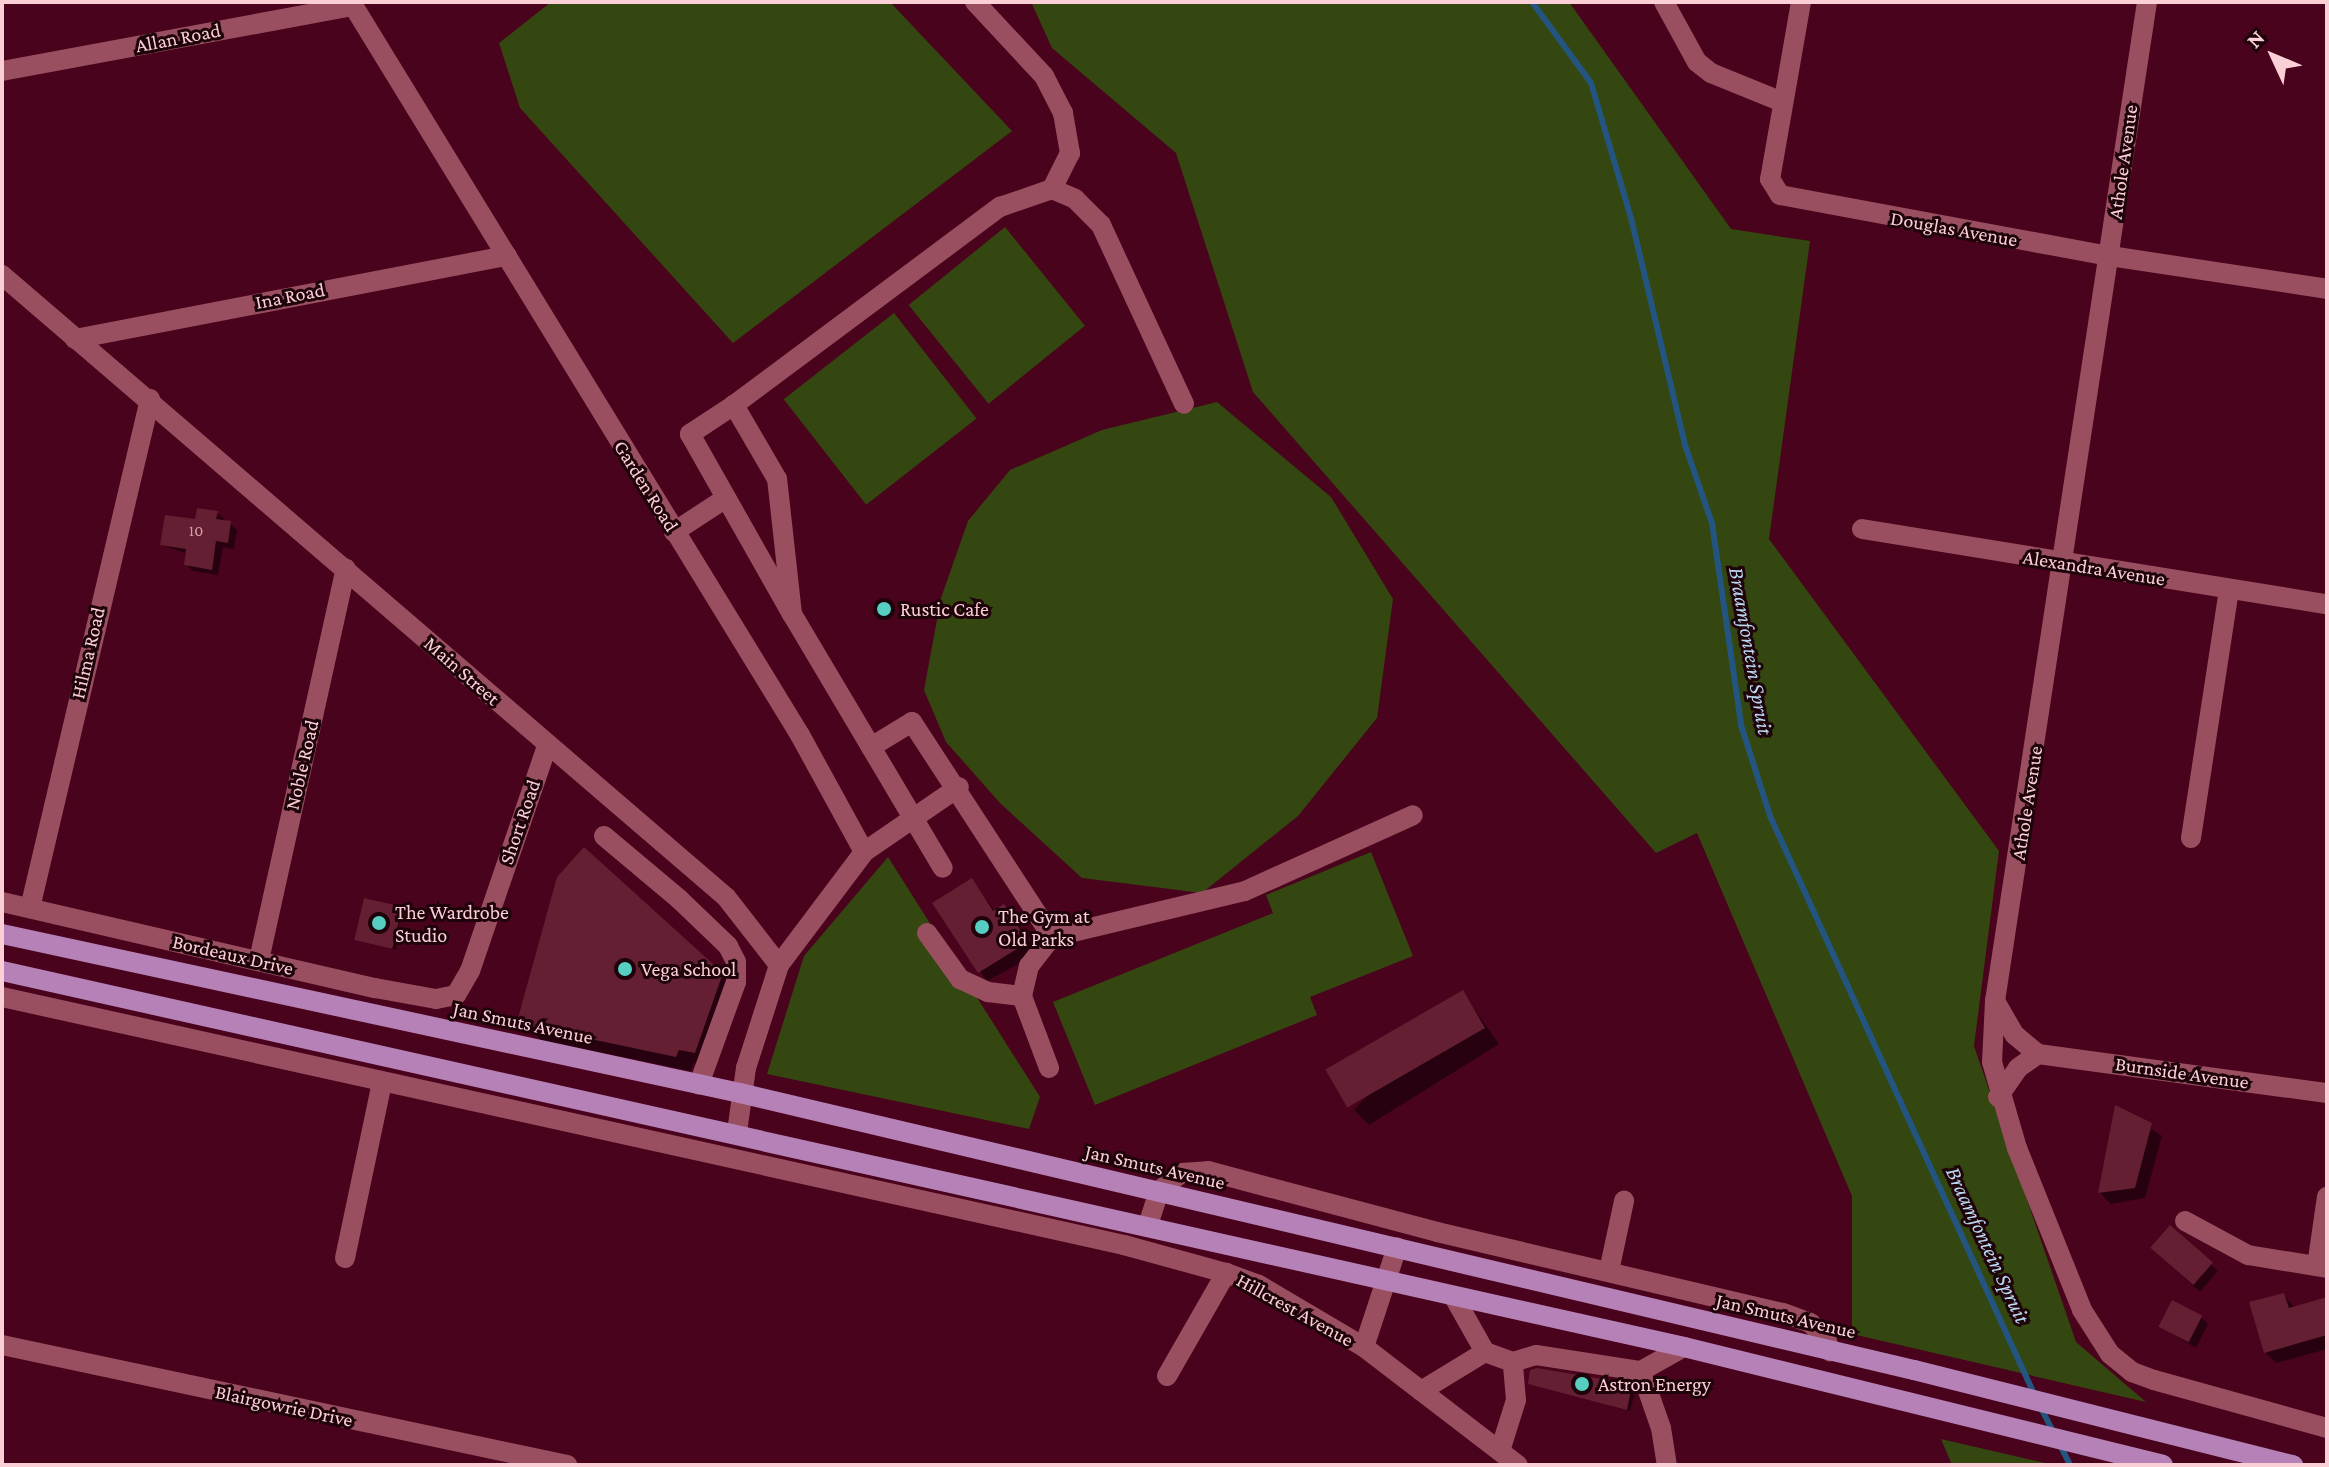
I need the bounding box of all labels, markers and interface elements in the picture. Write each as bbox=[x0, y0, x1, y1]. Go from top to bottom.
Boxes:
north arrow bbox=[2233, 16, 2313, 96]
street label: Allan Road bbox=[133, 18, 223, 58]
text: N bbox=[2241, 25, 2270, 53]
street label: Athole Avenue bbox=[2103, 103, 2143, 221]
street label: Douglas Avenue bbox=[1889, 206, 2019, 252]
street label: Ina Road bbox=[253, 278, 327, 314]
street label: Garden Road bbox=[609, 436, 683, 536]
house number: 10 bbox=[189, 521, 203, 541]
street label: Alexandra Avenue bbox=[2021, 545, 2167, 591]
water label: Braamfontein Spruit bbox=[1723, 565, 1779, 737]
place label: Rustic Cafe bbox=[900, 597, 989, 621]
marker: Rustic Cafe bbox=[875, 600, 893, 618]
street label: Hilma Road bbox=[66, 605, 110, 701]
street label: Main Street bbox=[419, 632, 505, 710]
street label: Noble Road bbox=[280, 718, 324, 812]
street label: Athole Avenue bbox=[2006, 744, 2048, 862]
street label: Short Road bbox=[494, 776, 546, 868]
place label: The Wardrobe Studio bbox=[395, 900, 509, 947]
place label: The Gym at Old Parks bbox=[998, 904, 1090, 951]
marker: The Wardrobe Studio bbox=[370, 914, 388, 932]
marker: The Gym at Old Parks bbox=[973, 918, 991, 936]
street label: Bordeaux Drive bbox=[170, 929, 296, 981]
place label: Vega School bbox=[641, 957, 736, 981]
marker: Vega School bbox=[616, 960, 634, 978]
street label: Jan Smuts Avenue bbox=[451, 996, 595, 1050]
street label: Burnside Avenue bbox=[2114, 1052, 2250, 1094]
street label: Jan Smuts Avenue bbox=[1083, 1139, 1227, 1195]
water label: Braamfontein Spruit bbox=[1940, 1162, 2036, 1328]
street label: Hillcrest Avenue bbox=[1232, 1268, 1358, 1352]
street label: Jan Smuts Avenue bbox=[1714, 1288, 1858, 1344]
place label: Astron Energy bbox=[1598, 1372, 1711, 1396]
marker: Astron Energy bbox=[1573, 1375, 1591, 1393]
street label: Blairgowrie Drive bbox=[213, 1380, 355, 1432]

